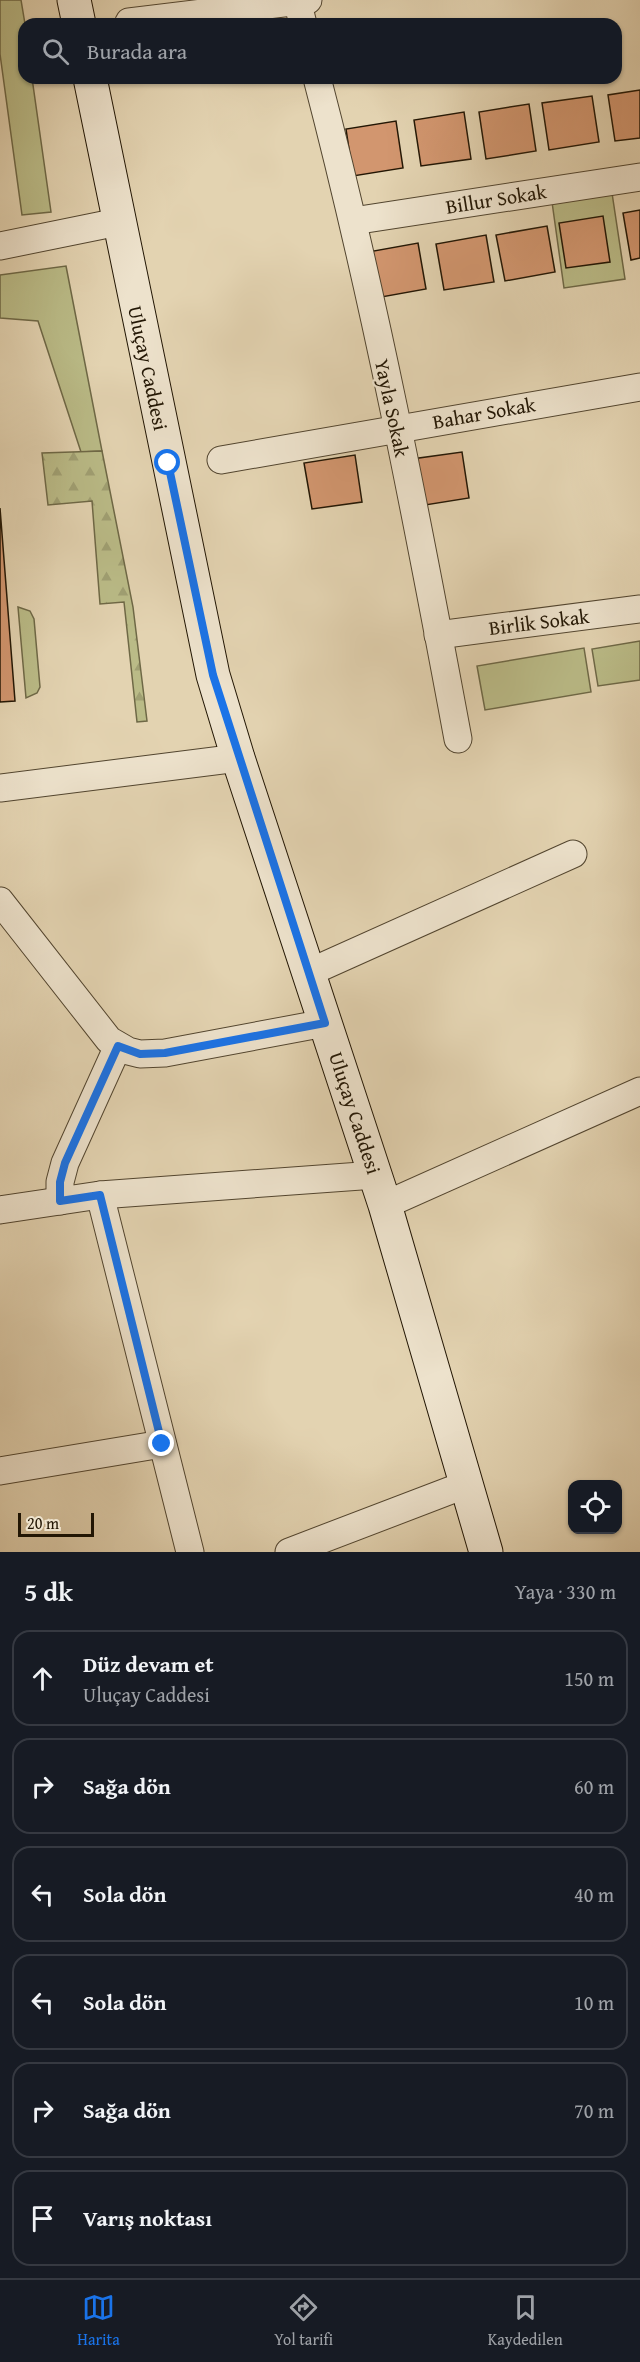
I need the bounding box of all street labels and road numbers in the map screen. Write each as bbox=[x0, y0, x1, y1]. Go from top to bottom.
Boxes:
street label: Billur Sokak bbox=[444, 176, 549, 221]
street label: Uluçay Caddesi bbox=[121, 303, 176, 433]
street label: Yayla Sokak bbox=[368, 356, 417, 460]
street label: Bahar Sokak bbox=[430, 389, 538, 436]
street label: Birlik Sokak bbox=[487, 601, 592, 642]
street label: Uluçay Caddesi bbox=[322, 1048, 389, 1178]

